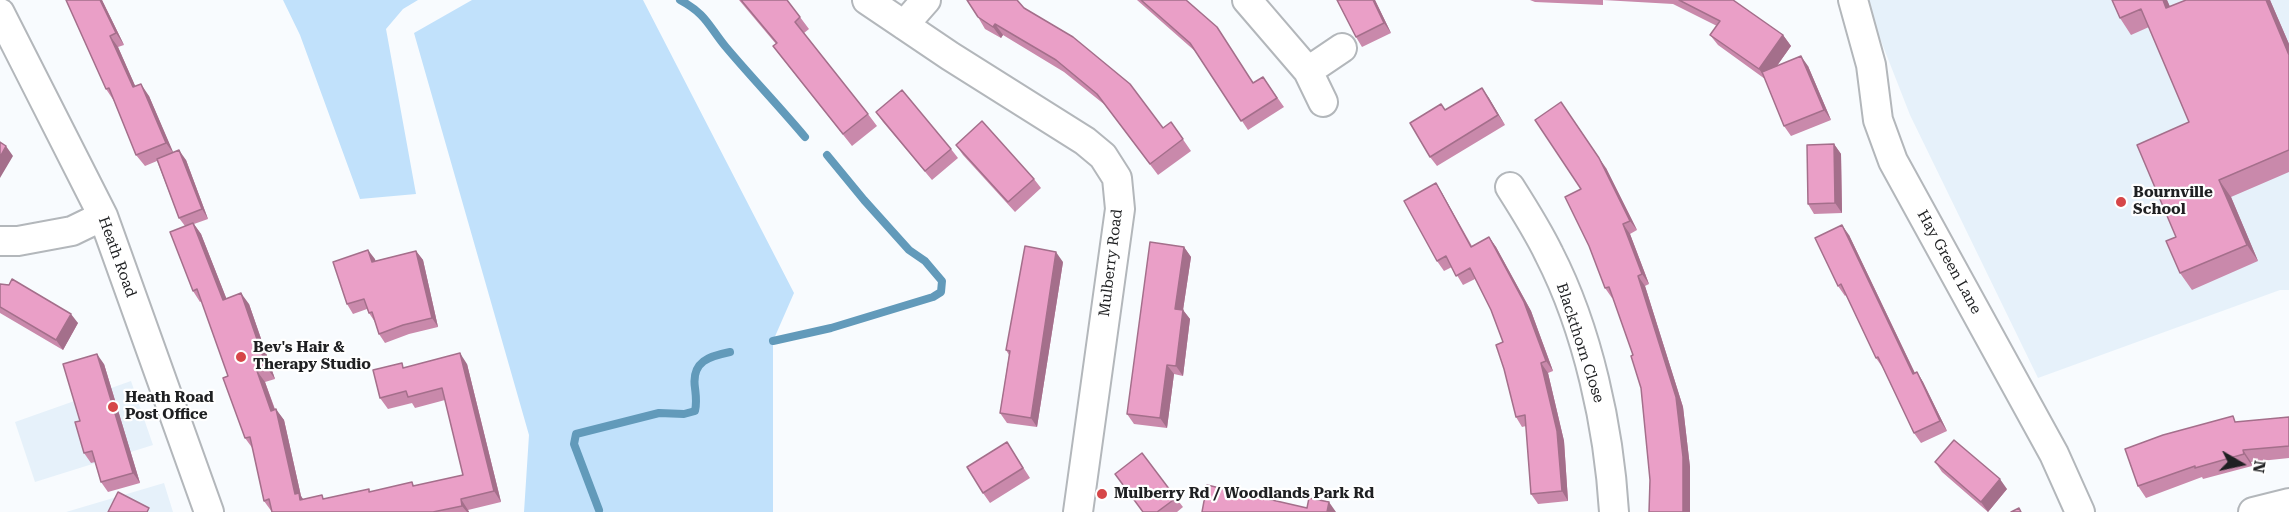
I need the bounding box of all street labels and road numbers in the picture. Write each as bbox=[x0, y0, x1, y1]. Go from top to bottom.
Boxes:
street label: Hay Green Lane bbox=[1913, 207, 1985, 317]
street label: Mulberry Road bbox=[1095, 208, 1127, 318]
street label: Heath Road bbox=[94, 214, 140, 300]
street label: Blackthorn Close bbox=[1552, 281, 1608, 405]

